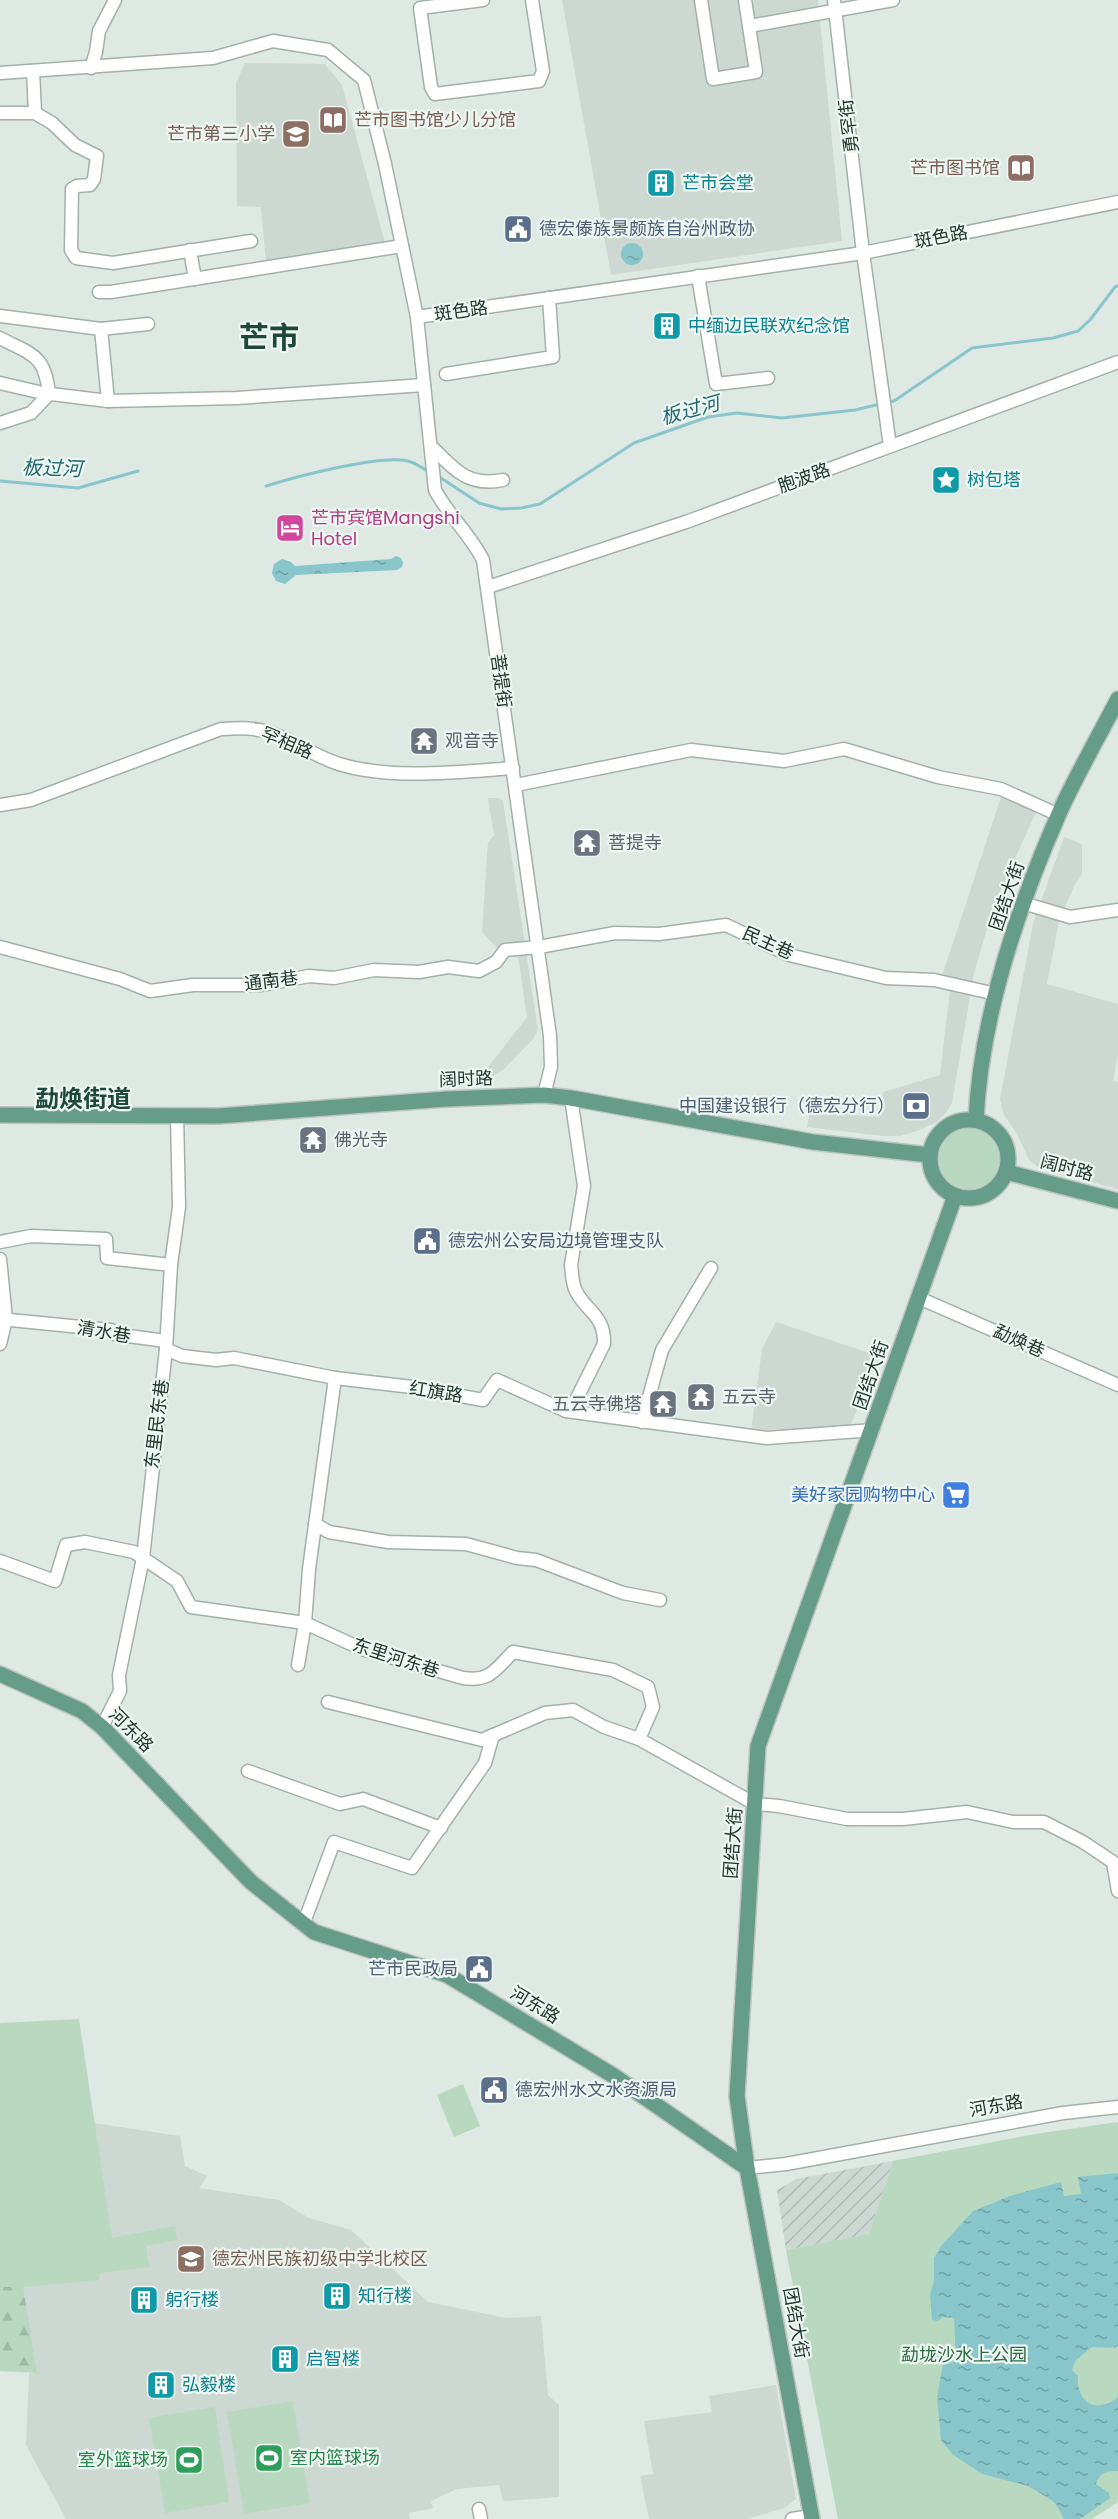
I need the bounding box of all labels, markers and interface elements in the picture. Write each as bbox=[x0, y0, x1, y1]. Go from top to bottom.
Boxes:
street label: 勇罕街 bbox=[833, 98, 864, 154]
library icon: 芒市图书馆少儿分馆 bbox=[317, 104, 349, 136]
place label: 芒市图书馆少儿分馆 bbox=[354, 107, 516, 132]
school or university icon: 芒市第三小学 bbox=[280, 118, 312, 150]
place label: 芒市第三小学 bbox=[167, 121, 275, 146]
library icon: 芒市图书馆 bbox=[1005, 152, 1037, 184]
place label: 芒市图书馆 bbox=[910, 155, 1000, 180]
building icon: 芒市会堂 bbox=[645, 167, 677, 199]
place label: 芒市会堂 bbox=[682, 170, 754, 195]
public building icon: 德宏傣族景颇族自治州政协 bbox=[502, 213, 534, 245]
place label: 德宏傣族景颇族自治州政协 bbox=[539, 216, 755, 241]
street label: 斑色路 bbox=[912, 219, 970, 254]
street label: 斑色路 bbox=[432, 294, 489, 327]
building icon: 中缅边民联欢纪念馆 bbox=[651, 310, 683, 342]
place label: 中缅边民联欢纪念馆 bbox=[688, 313, 850, 338]
district label: 芒市 bbox=[239, 316, 299, 359]
water label: 板过河 bbox=[657, 388, 726, 431]
water label: 板过河 bbox=[22, 453, 86, 483]
street label: 胞波路 bbox=[774, 457, 833, 499]
place icon: 树包塔 bbox=[930, 464, 962, 496]
place label: 树包塔 bbox=[967, 467, 1021, 492]
place label: 芒市宾馆Mangshi Hotel bbox=[311, 505, 460, 551]
hotel icon: 芒市宾馆Mangshi Hotel bbox=[274, 512, 306, 544]
street label: 菩提街 bbox=[485, 652, 518, 709]
street label: 罕相路 bbox=[257, 720, 317, 765]
temple icon: 观音寺 bbox=[408, 725, 440, 757]
place label: 观音寺 bbox=[445, 728, 499, 753]
temple icon: 菩提寺 bbox=[571, 827, 603, 859]
place label: 菩提寺 bbox=[608, 830, 662, 855]
street label: 团结大街 bbox=[983, 858, 1030, 934]
street label: 民主巷 bbox=[738, 920, 798, 965]
street label: 通南巷 bbox=[243, 965, 299, 996]
street label: 阔时路 bbox=[439, 1065, 493, 1092]
district label: 勐焕街道 bbox=[35, 1082, 131, 1115]
bank icon: 中国建设银行（德宏分行） bbox=[900, 1090, 932, 1122]
place label: 中国建设银行（德宏分行） bbox=[679, 1093, 895, 1118]
temple icon: 佛光寺 bbox=[297, 1124, 329, 1156]
place label: 佛光寺 bbox=[334, 1127, 388, 1152]
street label: 阔时路 bbox=[1038, 1148, 1096, 1187]
public building icon: 德宏州公安局边境管理支队 bbox=[411, 1225, 443, 1257]
place label: 德宏州公安局边境管理支队 bbox=[448, 1228, 664, 1253]
street label: 清水巷 bbox=[75, 1315, 133, 1349]
street label: 勐焕巷 bbox=[989, 1318, 1049, 1363]
street label: 团结大街 bbox=[847, 1337, 894, 1413]
street label: 红旗路 bbox=[407, 1375, 465, 1408]
street label: 东里民东巷 bbox=[139, 1378, 174, 1470]
temple icon: 五云寺 bbox=[685, 1381, 717, 1413]
place label: 五云寺 bbox=[722, 1384, 776, 1409]
temple icon: 五云寺佛塔 bbox=[647, 1388, 679, 1420]
place label: 五云寺佛塔 bbox=[552, 1391, 642, 1416]
supermarket icon: 美好家园购物中心 bbox=[940, 1479, 972, 1511]
place label: 美好家园购物中心 bbox=[791, 1482, 935, 1507]
street label: 东里河东巷 bbox=[349, 1632, 443, 1683]
street label: 河东路 bbox=[103, 1702, 159, 1758]
street label: 团结大街 bbox=[718, 1806, 747, 1880]
public building icon: 芒市民政局 bbox=[463, 1953, 495, 1985]
place label: 芒市民政局 bbox=[368, 1956, 458, 1981]
street label: 河东路 bbox=[506, 1980, 565, 2029]
public building icon: 德宏州水文水资源局 bbox=[478, 2074, 510, 2106]
place label: 德宏州水文水资源局 bbox=[515, 2077, 677, 2102]
street label: 河东路 bbox=[967, 2089, 1025, 2123]
school or university icon: 德宏州民族初级中学北校区 bbox=[175, 2243, 207, 2275]
place label: 德宏州民族初级中学北校区 bbox=[212, 2246, 428, 2271]
building icon: 知行楼 bbox=[321, 2280, 353, 2312]
place label: 知行楼 bbox=[358, 2283, 412, 2308]
building icon: 躬行楼 bbox=[128, 2284, 160, 2316]
street label: 团结大街 bbox=[778, 2285, 815, 2361]
place label: 躬行楼 bbox=[165, 2287, 219, 2312]
park label: 勐垅沙水上公园 bbox=[901, 2342, 1027, 2367]
building icon: 启智楼 bbox=[269, 2343, 301, 2375]
place label: 启智楼 bbox=[306, 2346, 360, 2371]
building icon: 弘毅楼 bbox=[145, 2369, 177, 2401]
place label: 弘毅楼 bbox=[182, 2372, 236, 2397]
sports icon: 室内篮球场 bbox=[253, 2442, 285, 2474]
sports icon: 室外篮球场 bbox=[173, 2444, 205, 2476]
place label: 室内篮球场 bbox=[290, 2445, 380, 2470]
place label: 室外篮球场 bbox=[78, 2447, 168, 2472]

